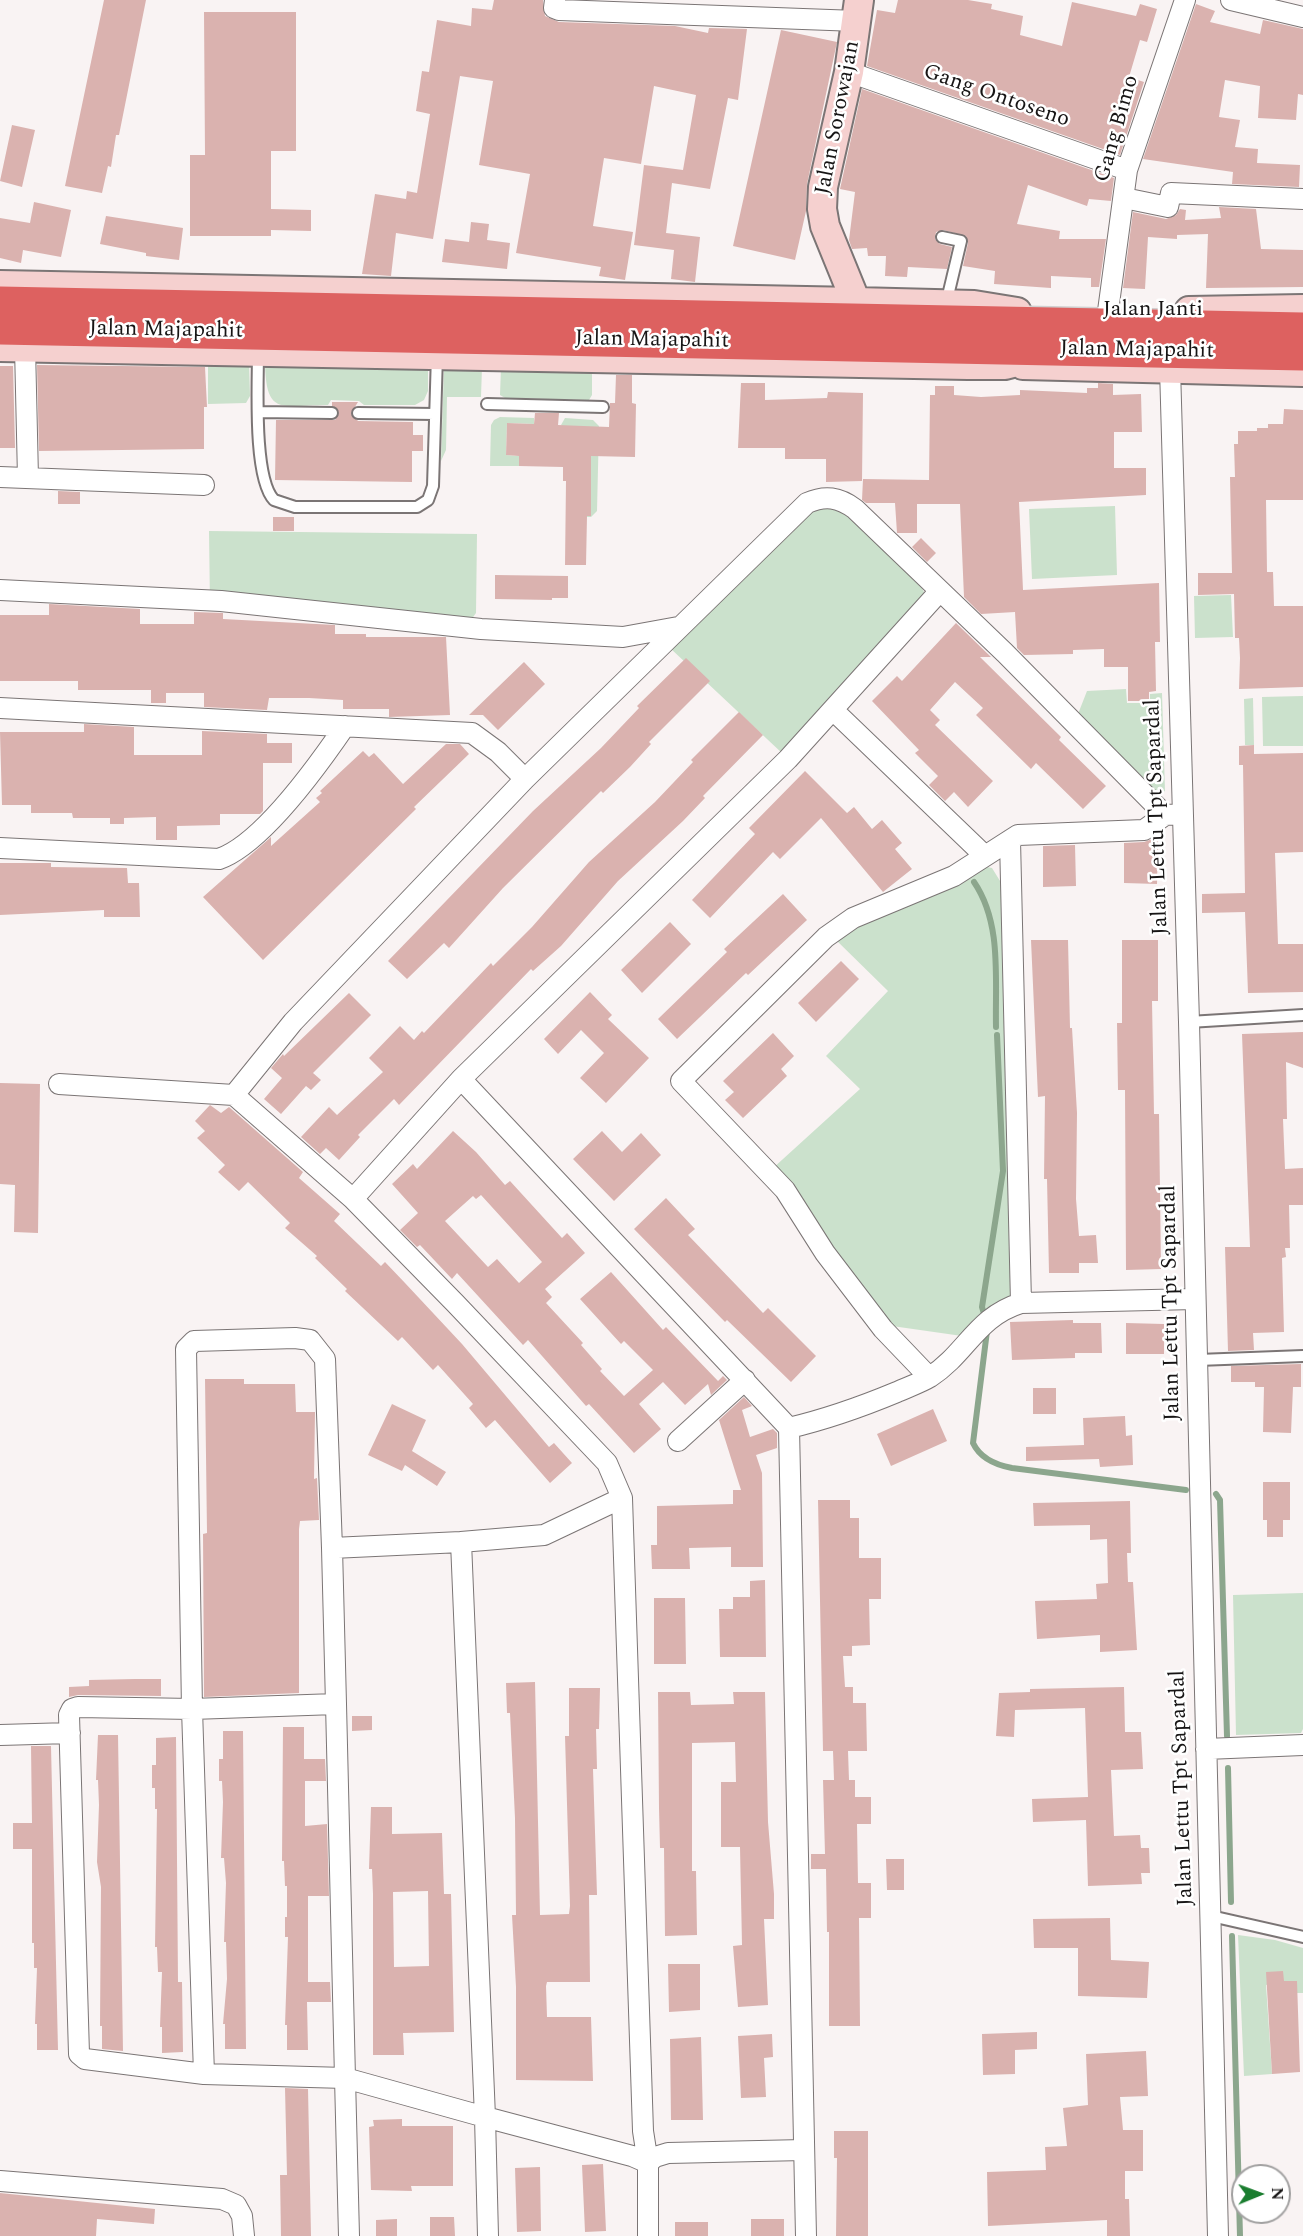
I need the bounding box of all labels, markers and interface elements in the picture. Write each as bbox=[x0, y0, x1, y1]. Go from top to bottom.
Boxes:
street label: Jalan Sorowajan bbox=[811, 39, 867, 197]
street label: Gang Ontoseno bbox=[919, 60, 1073, 134]
street label: Gang Bimo bbox=[1090, 72, 1146, 186]
street label: Jalan Janti bbox=[1103, 298, 1203, 324]
street label: Jalan Majapahit bbox=[89, 316, 243, 346]
street label: Jalan Majapahit bbox=[575, 326, 729, 356]
street label: Jalan Majapahit bbox=[1060, 336, 1214, 366]
street label: Jalan Lettu Tpt Sapardal bbox=[1141, 698, 1175, 936]
street label: Jalan Lettu Tpt Sapardal bbox=[1157, 1185, 1187, 1421]
street label: Jalan Lettu Tpt Sapardal bbox=[1166, 1669, 1200, 1907]
north arrow bbox=[1231, 2164, 1291, 2224]
text: N bbox=[1265, 2187, 1289, 2200]

